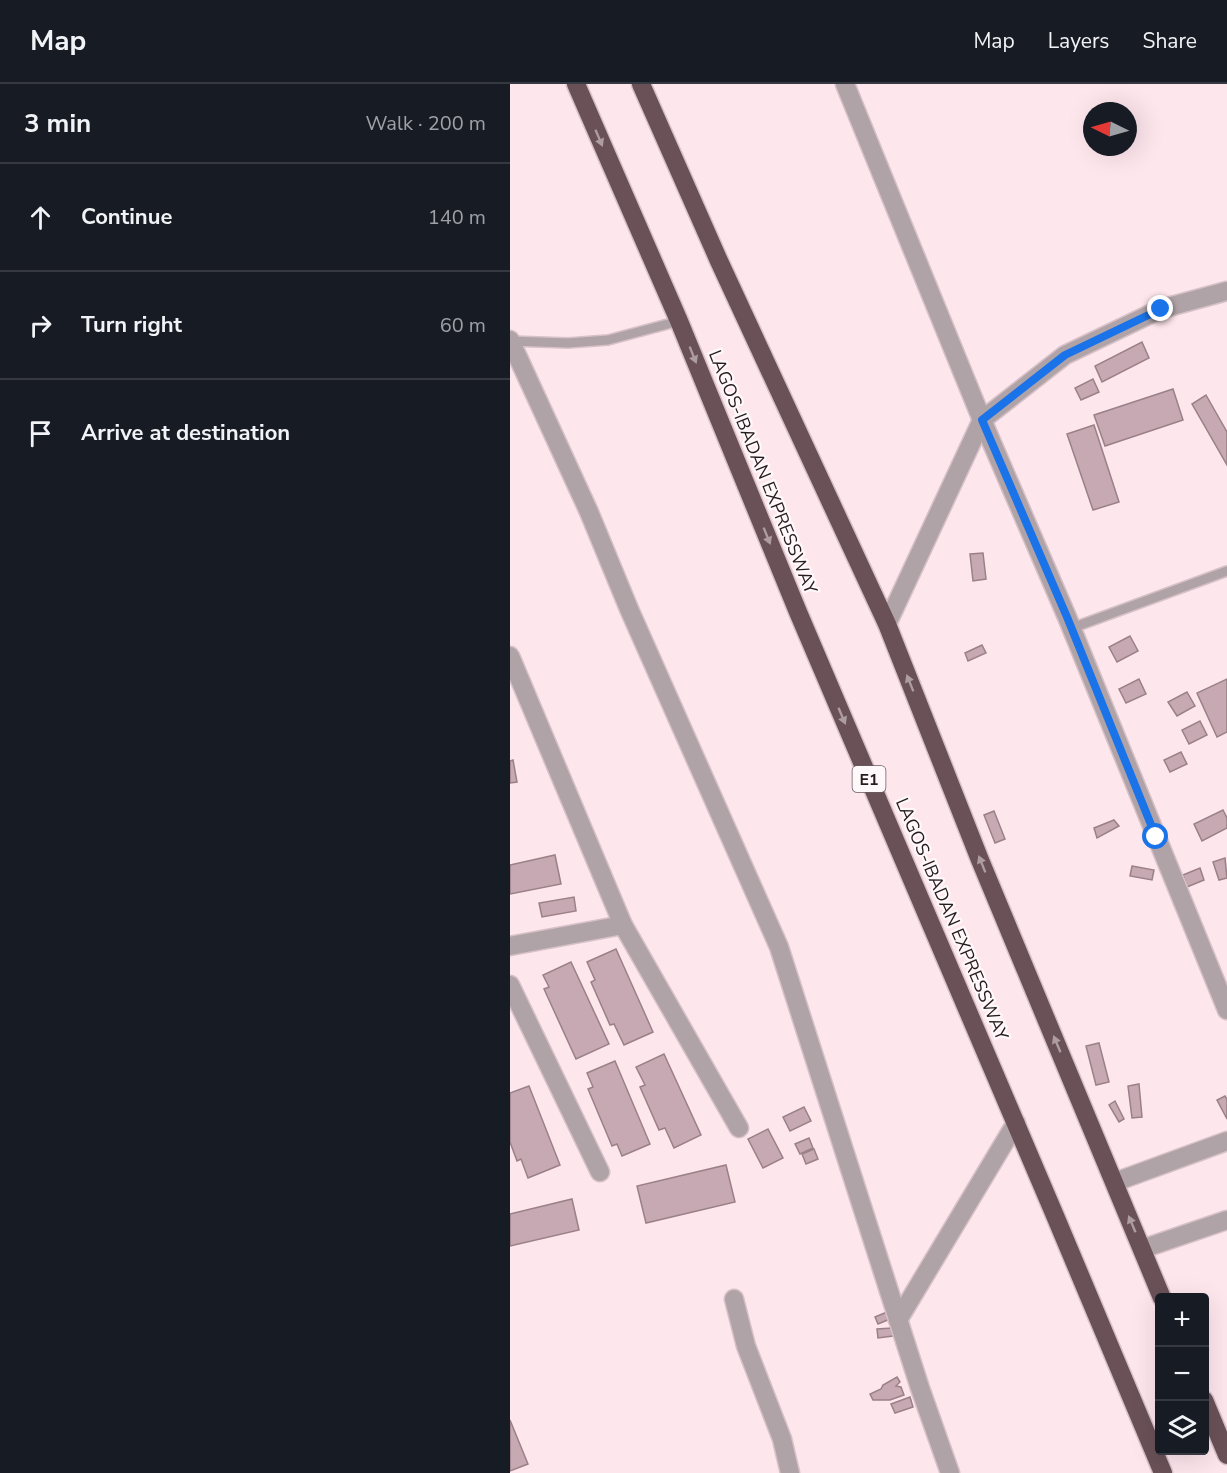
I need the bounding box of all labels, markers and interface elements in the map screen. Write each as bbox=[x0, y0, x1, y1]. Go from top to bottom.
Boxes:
text: Map bbox=[30, 22, 86, 60]
text: Map bbox=[973, 27, 1015, 55]
text: Layers bbox=[1048, 27, 1109, 55]
text: Share bbox=[1142, 27, 1197, 55]
north arrow bbox=[1083, 102, 1137, 156]
text: 3 min bbox=[24, 106, 91, 141]
text: Walk · 200 m bbox=[366, 110, 486, 137]
one-way arrow bbox=[594, 129, 604, 147]
icon: ahead bbox=[24, 201, 57, 234]
text: Continue bbox=[81, 202, 172, 232]
text: 140 m bbox=[428, 204, 486, 231]
route end bbox=[1147, 295, 1173, 321]
icon: right bbox=[24, 309, 57, 342]
text: Turn right bbox=[81, 310, 182, 340]
text: 60 m bbox=[440, 312, 486, 339]
street label: LAGOS-IBADAN EXPRESSWAY bbox=[703, 346, 823, 598]
one-way arrow bbox=[688, 347, 698, 365]
icon: arrive bbox=[24, 417, 57, 450]
text: Arrive at destination bbox=[81, 418, 290, 448]
one-way arrow bbox=[763, 527, 772, 545]
one-way arrow bbox=[905, 674, 914, 692]
one-way arrow bbox=[838, 707, 847, 724]
road number: E1 bbox=[852, 766, 886, 792]
street label: LAGOS-IBADAN EXPRESSWAY bbox=[890, 794, 1014, 1044]
route start bbox=[1142, 823, 1168, 849]
one-way arrow bbox=[977, 855, 986, 873]
one-way arrow bbox=[1052, 1035, 1061, 1053]
one-way arrow bbox=[1127, 1215, 1136, 1233]
map controls bbox=[1155, 1293, 1209, 1455]
button: + bbox=[1155, 1293, 1209, 1347]
button: − bbox=[1155, 1347, 1209, 1401]
button: layers bbox=[1155, 1401, 1209, 1455]

